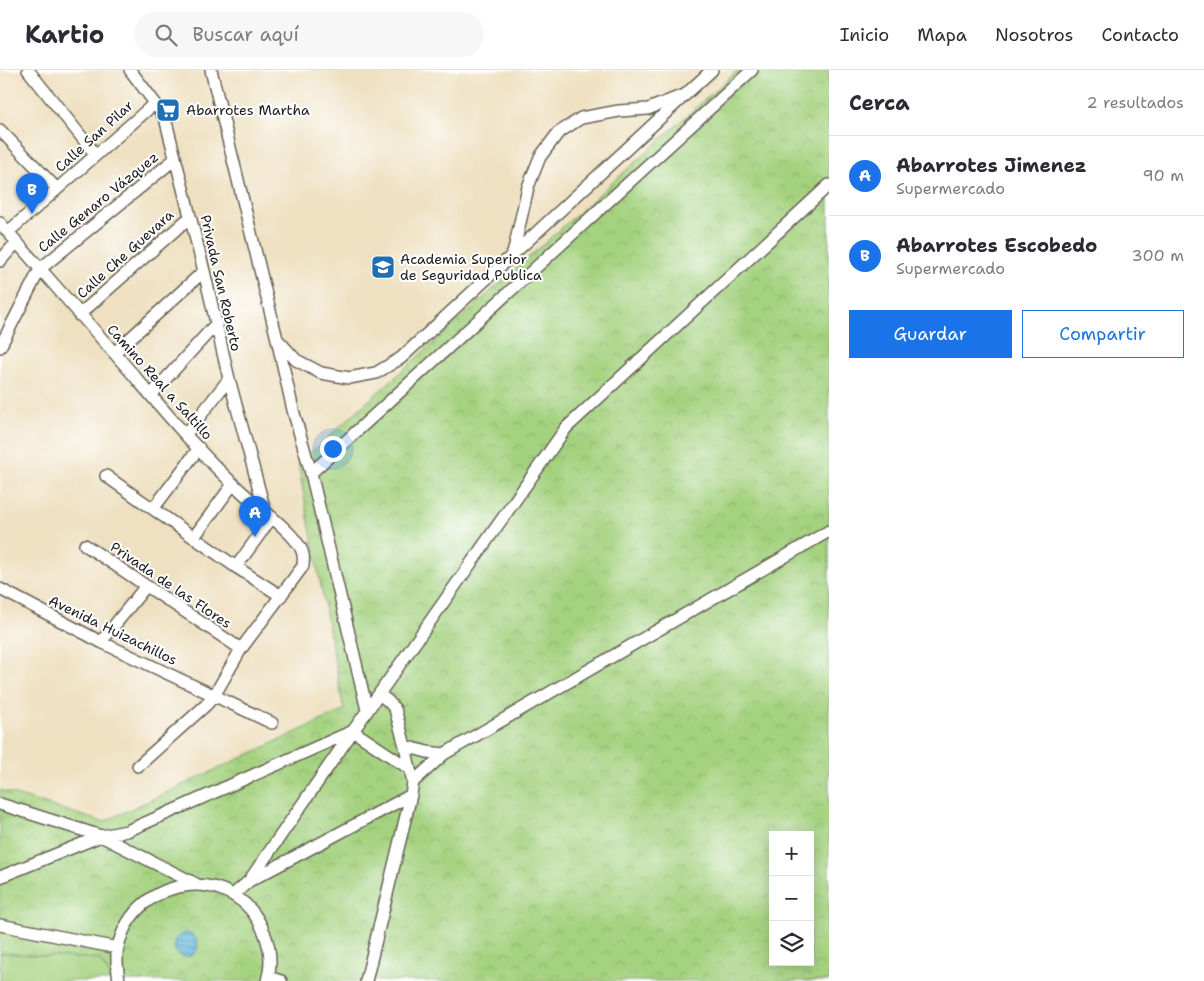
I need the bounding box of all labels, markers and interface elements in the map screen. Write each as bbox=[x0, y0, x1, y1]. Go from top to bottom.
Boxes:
search box bbox=[134, 12, 484, 57]
text: Kartio bbox=[25, 19, 104, 51]
icon: search bbox=[152, 21, 180, 49]
text: Buscar aquí bbox=[192, 22, 299, 47]
text: Inicio bbox=[840, 23, 889, 47]
text: Mapa bbox=[917, 23, 967, 47]
text: Nosotros bbox=[995, 23, 1073, 47]
text: Contacto bbox=[1101, 23, 1179, 47]
text: Cerca bbox=[849, 89, 910, 117]
text: 2 resultados bbox=[1086, 92, 1184, 113]
street label: Calle San Pilar bbox=[51, 96, 137, 176]
supermarket icon: Abarrotes Martha bbox=[155, 97, 181, 123]
place label: Abarrotes Martha bbox=[186, 101, 310, 119]
street label: Calle Genaro Vázquez bbox=[34, 148, 162, 256]
text: Abarrotes Jimenez bbox=[896, 153, 1087, 178]
text: A bbox=[859, 165, 871, 186]
text: 90 m bbox=[1143, 165, 1184, 186]
pin: B bbox=[16, 173, 48, 214]
text: Supermercado bbox=[896, 178, 1005, 199]
street label: Calle Che Guevara bbox=[73, 206, 177, 302]
street label: Privada San Roberto bbox=[197, 213, 245, 353]
text: Abarrotes Escobedo bbox=[896, 233, 1097, 258]
text: B bbox=[860, 245, 870, 266]
text: 300 m bbox=[1132, 245, 1184, 266]
place label: Academia Superior de Seguridad Publica bbox=[400, 250, 542, 284]
school or university icon: Academia Superior de Seguridad Publica bbox=[370, 254, 396, 280]
text: Supermercado bbox=[896, 258, 1005, 279]
button: Guardar bbox=[849, 310, 1012, 358]
button: Compartir bbox=[1022, 310, 1184, 358]
street label: Camino Real a Saltillo bbox=[103, 320, 217, 444]
your location bbox=[320, 436, 346, 462]
pin: A bbox=[239, 496, 271, 537]
street label: Privada de las Flores bbox=[107, 538, 235, 632]
street label: Avenida Huizachillos bbox=[46, 591, 180, 669]
map controls bbox=[769, 831, 814, 966]
button: + bbox=[769, 831, 814, 876]
button: − bbox=[769, 876, 814, 921]
button: layers bbox=[769, 921, 814, 966]

